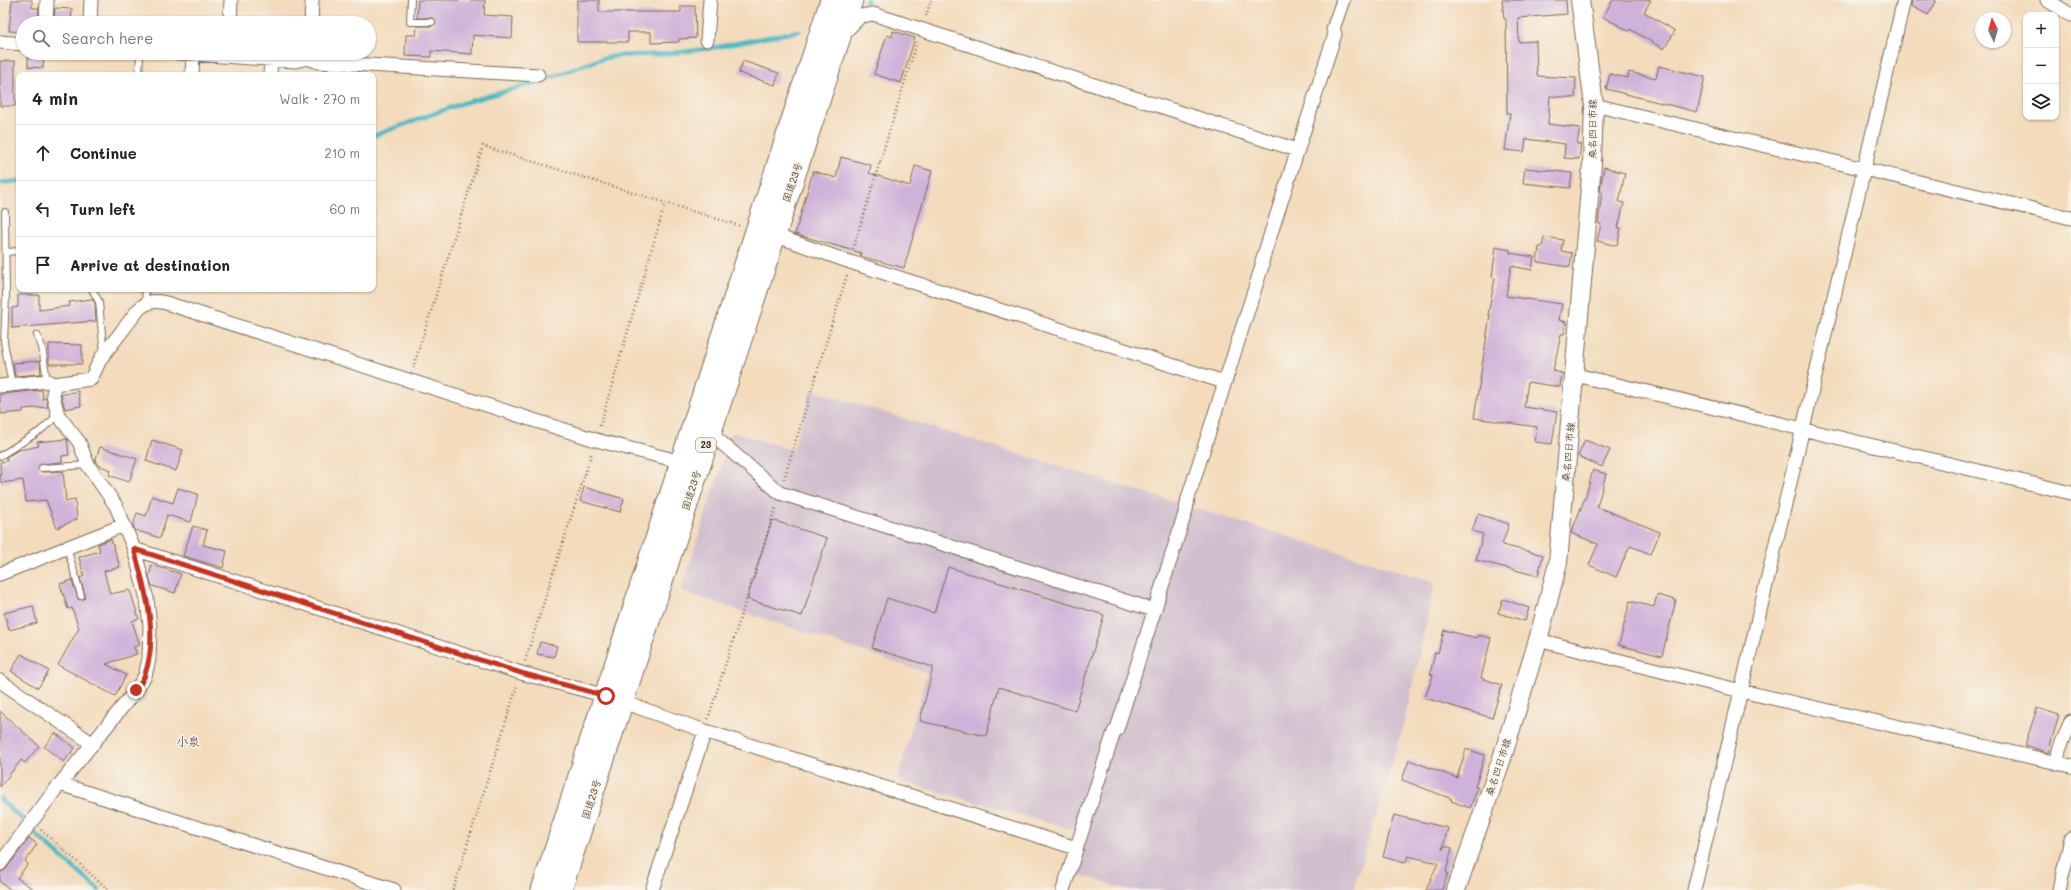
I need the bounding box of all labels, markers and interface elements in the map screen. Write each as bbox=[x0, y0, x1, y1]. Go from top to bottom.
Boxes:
north arrow bbox=[1975, 12, 2011, 48]
map controls bbox=[2023, 12, 2059, 120]
button: + bbox=[2023, 12, 2059, 48]
search box bbox=[16, 16, 376, 60]
icon: search bbox=[30, 27, 52, 49]
text: Search here bbox=[62, 28, 153, 48]
button: − bbox=[2023, 48, 2059, 84]
button: layers bbox=[2023, 84, 2059, 120]
text: 4 min bbox=[32, 87, 78, 109]
text: Walk · 270 m bbox=[279, 90, 360, 107]
street label: 桑名四日市線 bbox=[1585, 99, 1599, 159]
icon: ahead bbox=[32, 142, 54, 164]
text: Continue bbox=[70, 143, 137, 163]
text: 210 m bbox=[324, 144, 360, 161]
street label: 国道23号 bbox=[779, 160, 805, 204]
icon: left bbox=[32, 198, 54, 220]
text: Turn left bbox=[70, 199, 135, 219]
text: 60 m bbox=[330, 200, 360, 217]
icon: arrive bbox=[32, 254, 54, 276]
text: Arrive at destination bbox=[70, 255, 230, 275]
street label: 桑名四日市線 bbox=[1558, 422, 1578, 482]
road number: 23 bbox=[696, 438, 716, 452]
street label: 国道23号 bbox=[678, 468, 704, 512]
route end bbox=[127, 681, 145, 699]
route start bbox=[597, 687, 615, 705]
district label: 小泉 bbox=[176, 733, 200, 749]
street label: 桑名四日市線 bbox=[1482, 736, 1514, 798]
street label: 国道23号 bbox=[578, 777, 604, 821]

